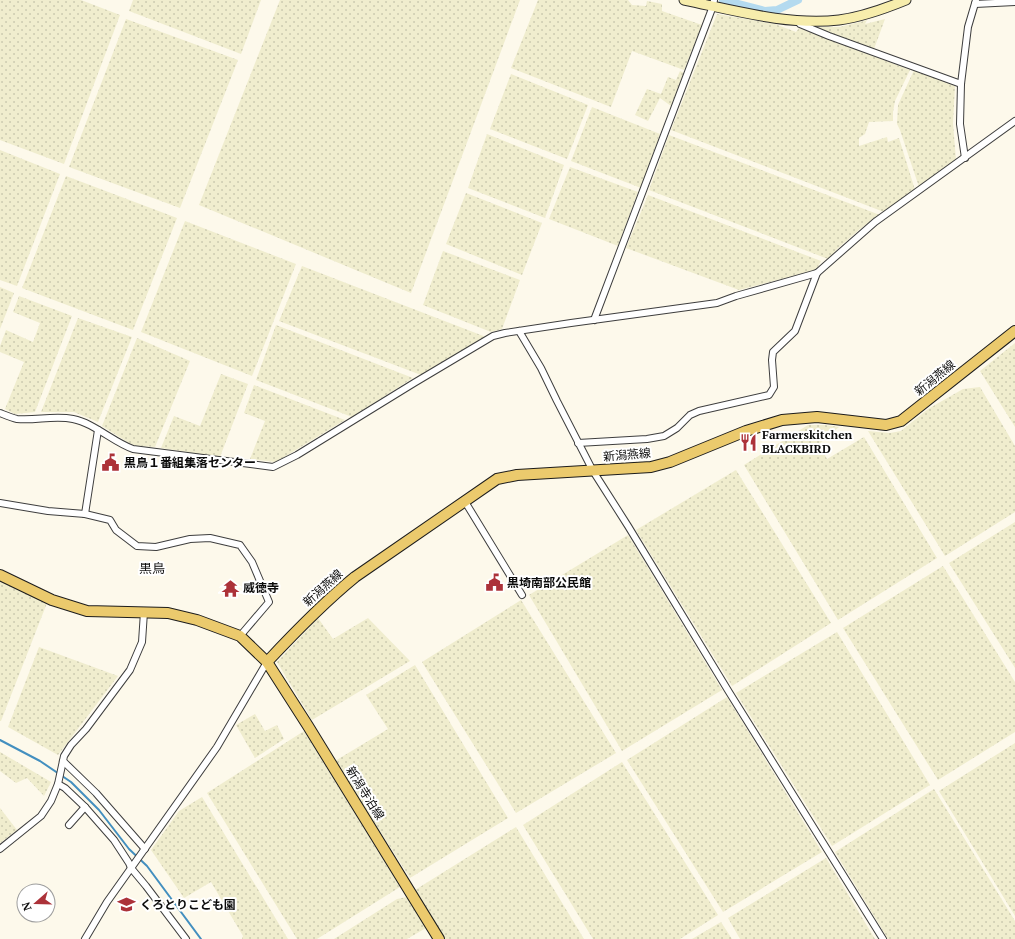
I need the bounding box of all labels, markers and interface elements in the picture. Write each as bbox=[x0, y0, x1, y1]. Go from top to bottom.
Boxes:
street label: 新潟燕線 bbox=[911, 357, 958, 399]
place label: Farmerskitchen BLACKBIRD bbox=[762, 427, 853, 456]
restaurant icon: Farmerskitchen BLACKBIRD bbox=[739, 432, 759, 452]
street label: 新潟燕線 bbox=[602, 445, 652, 464]
public building icon: 黒鳥１番組集落センター bbox=[101, 453, 121, 473]
place label: 黒鳥１番組集落センター bbox=[124, 455, 256, 470]
district label: 黒鳥 bbox=[139, 559, 165, 577]
street label: 新潟燕線 bbox=[300, 566, 346, 609]
public building icon: 黒埼南部公民館 bbox=[484, 573, 504, 593]
place label: 黒埼南部公民館 bbox=[507, 575, 591, 590]
temple icon: 威徳寺 bbox=[220, 578, 240, 598]
place label: 威徳寺 bbox=[243, 580, 279, 595]
street label: 新潟寺泊線 bbox=[343, 763, 388, 822]
north arrow bbox=[16, 883, 56, 923]
school or university icon: くろとりこども園 bbox=[117, 895, 137, 915]
place label: くろとりこども園 bbox=[140, 897, 236, 912]
text: N bbox=[18, 899, 35, 913]

